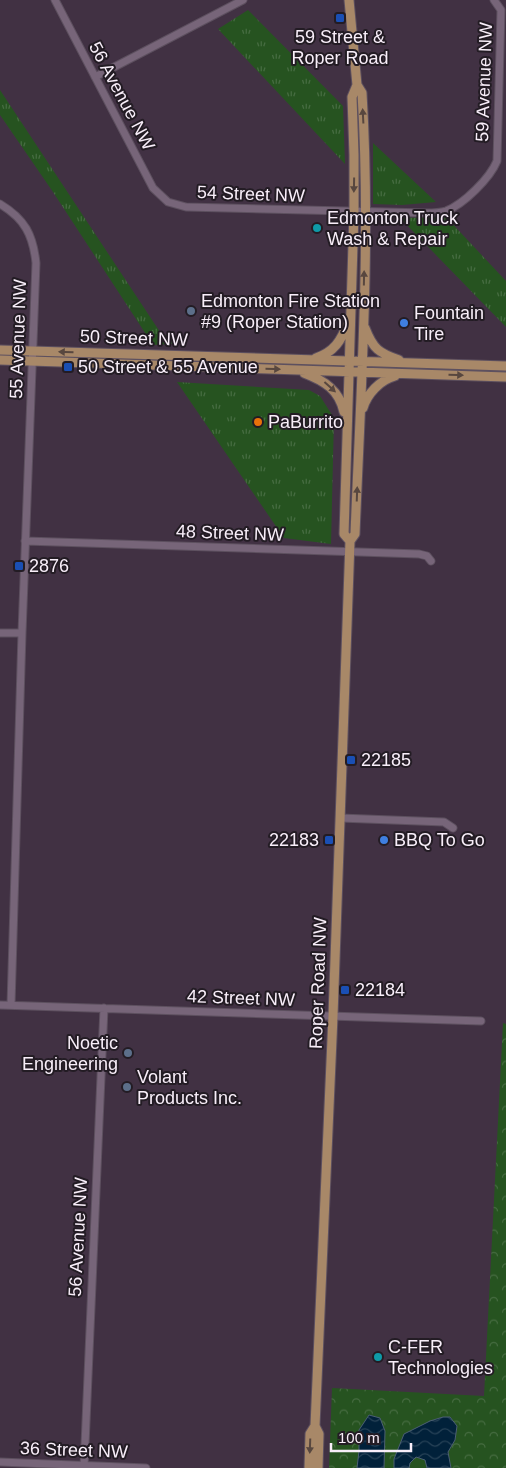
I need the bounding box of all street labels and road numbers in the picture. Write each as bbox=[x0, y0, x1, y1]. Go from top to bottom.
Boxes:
street label: 59 Avenue NW bbox=[472, 22, 496, 142]
street label: 56 Avenue NW bbox=[85, 38, 159, 154]
street label: 54 Street NW bbox=[197, 182, 305, 206]
street label: 55 Avenue NW bbox=[6, 279, 30, 399]
street label: 50 Street NW bbox=[80, 326, 188, 350]
street label: 48 Street NW bbox=[176, 521, 284, 545]
street label: Roper Road NW bbox=[306, 917, 330, 1049]
street label: 42 Street NW bbox=[187, 986, 295, 1010]
street label: 56 Avenue NW bbox=[65, 1177, 91, 1297]
street label: 36 Street NW bbox=[20, 1438, 128, 1462]

